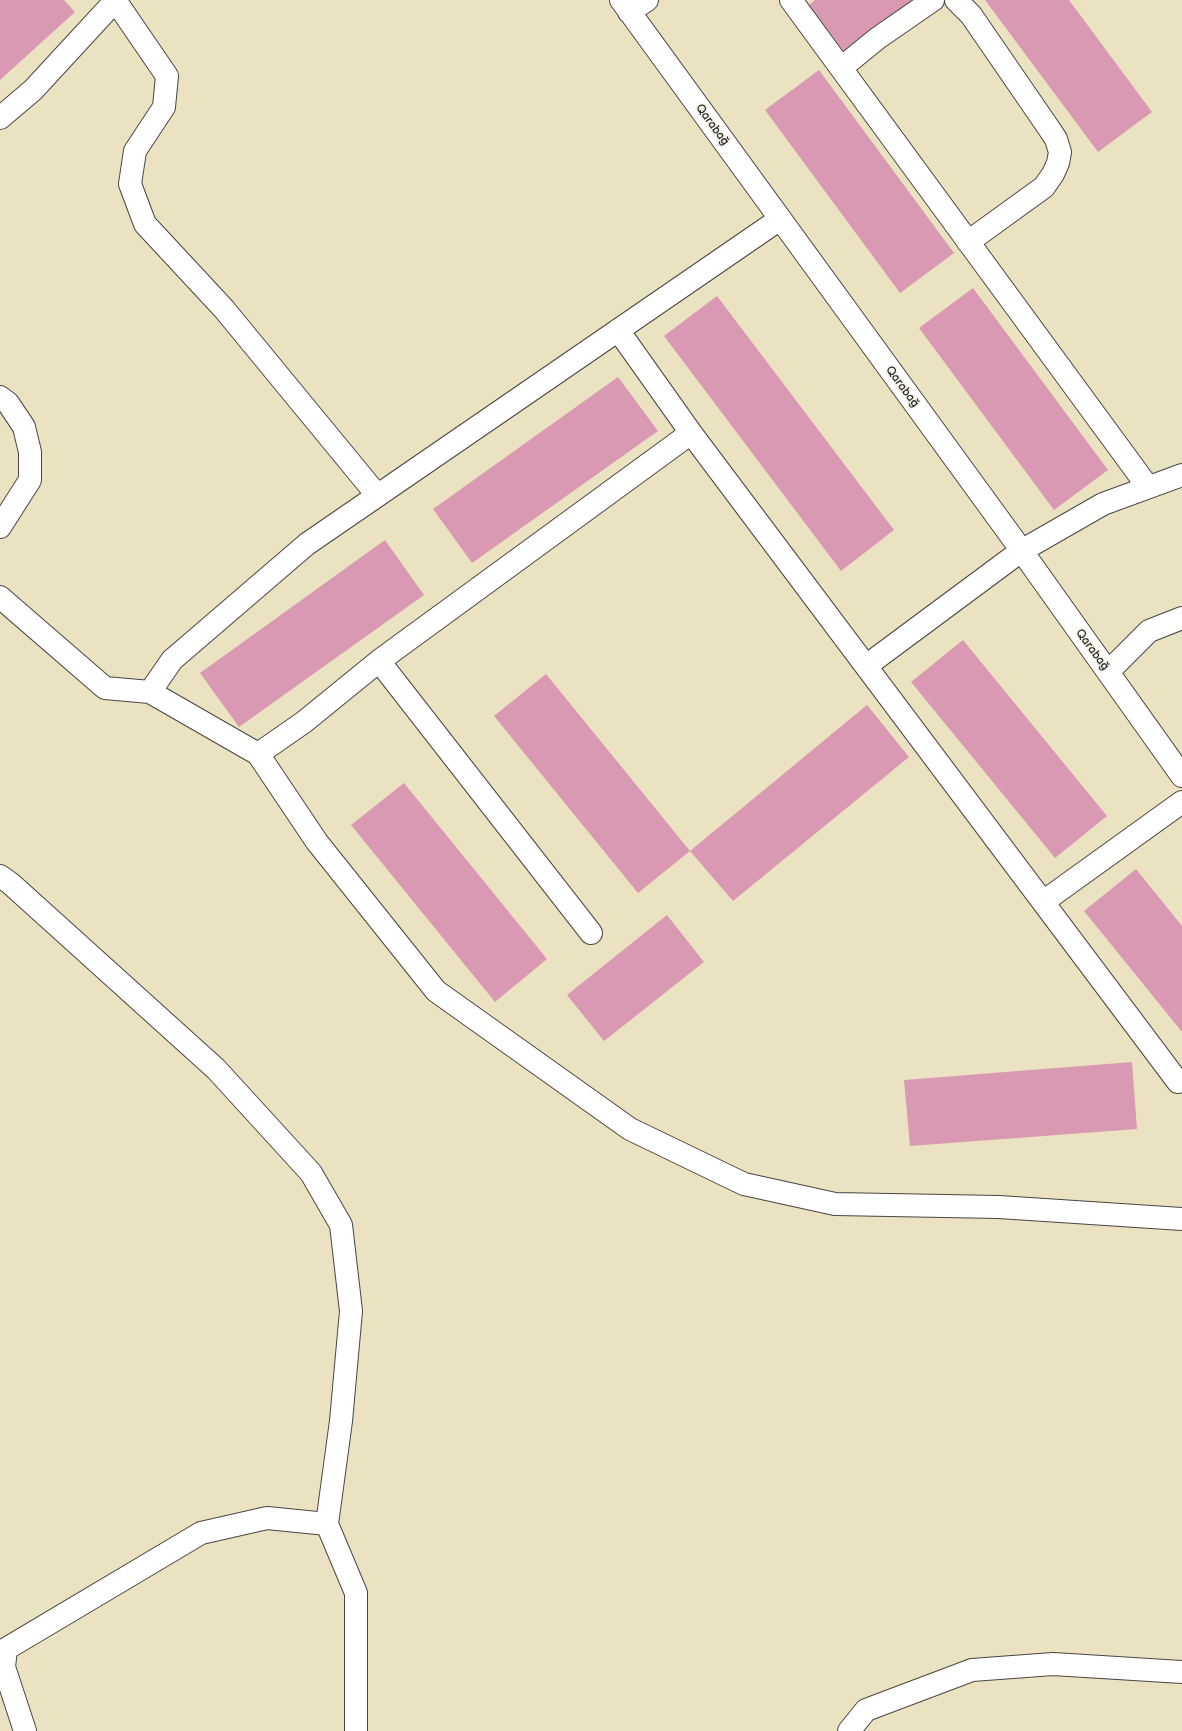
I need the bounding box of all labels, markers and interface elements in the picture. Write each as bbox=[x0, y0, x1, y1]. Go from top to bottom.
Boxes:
street label: Qarabağ bbox=[692, 102, 732, 148]
street label: Qarabağ bbox=[882, 364, 922, 410]
street label: Qarabağ bbox=[1072, 627, 1112, 673]

